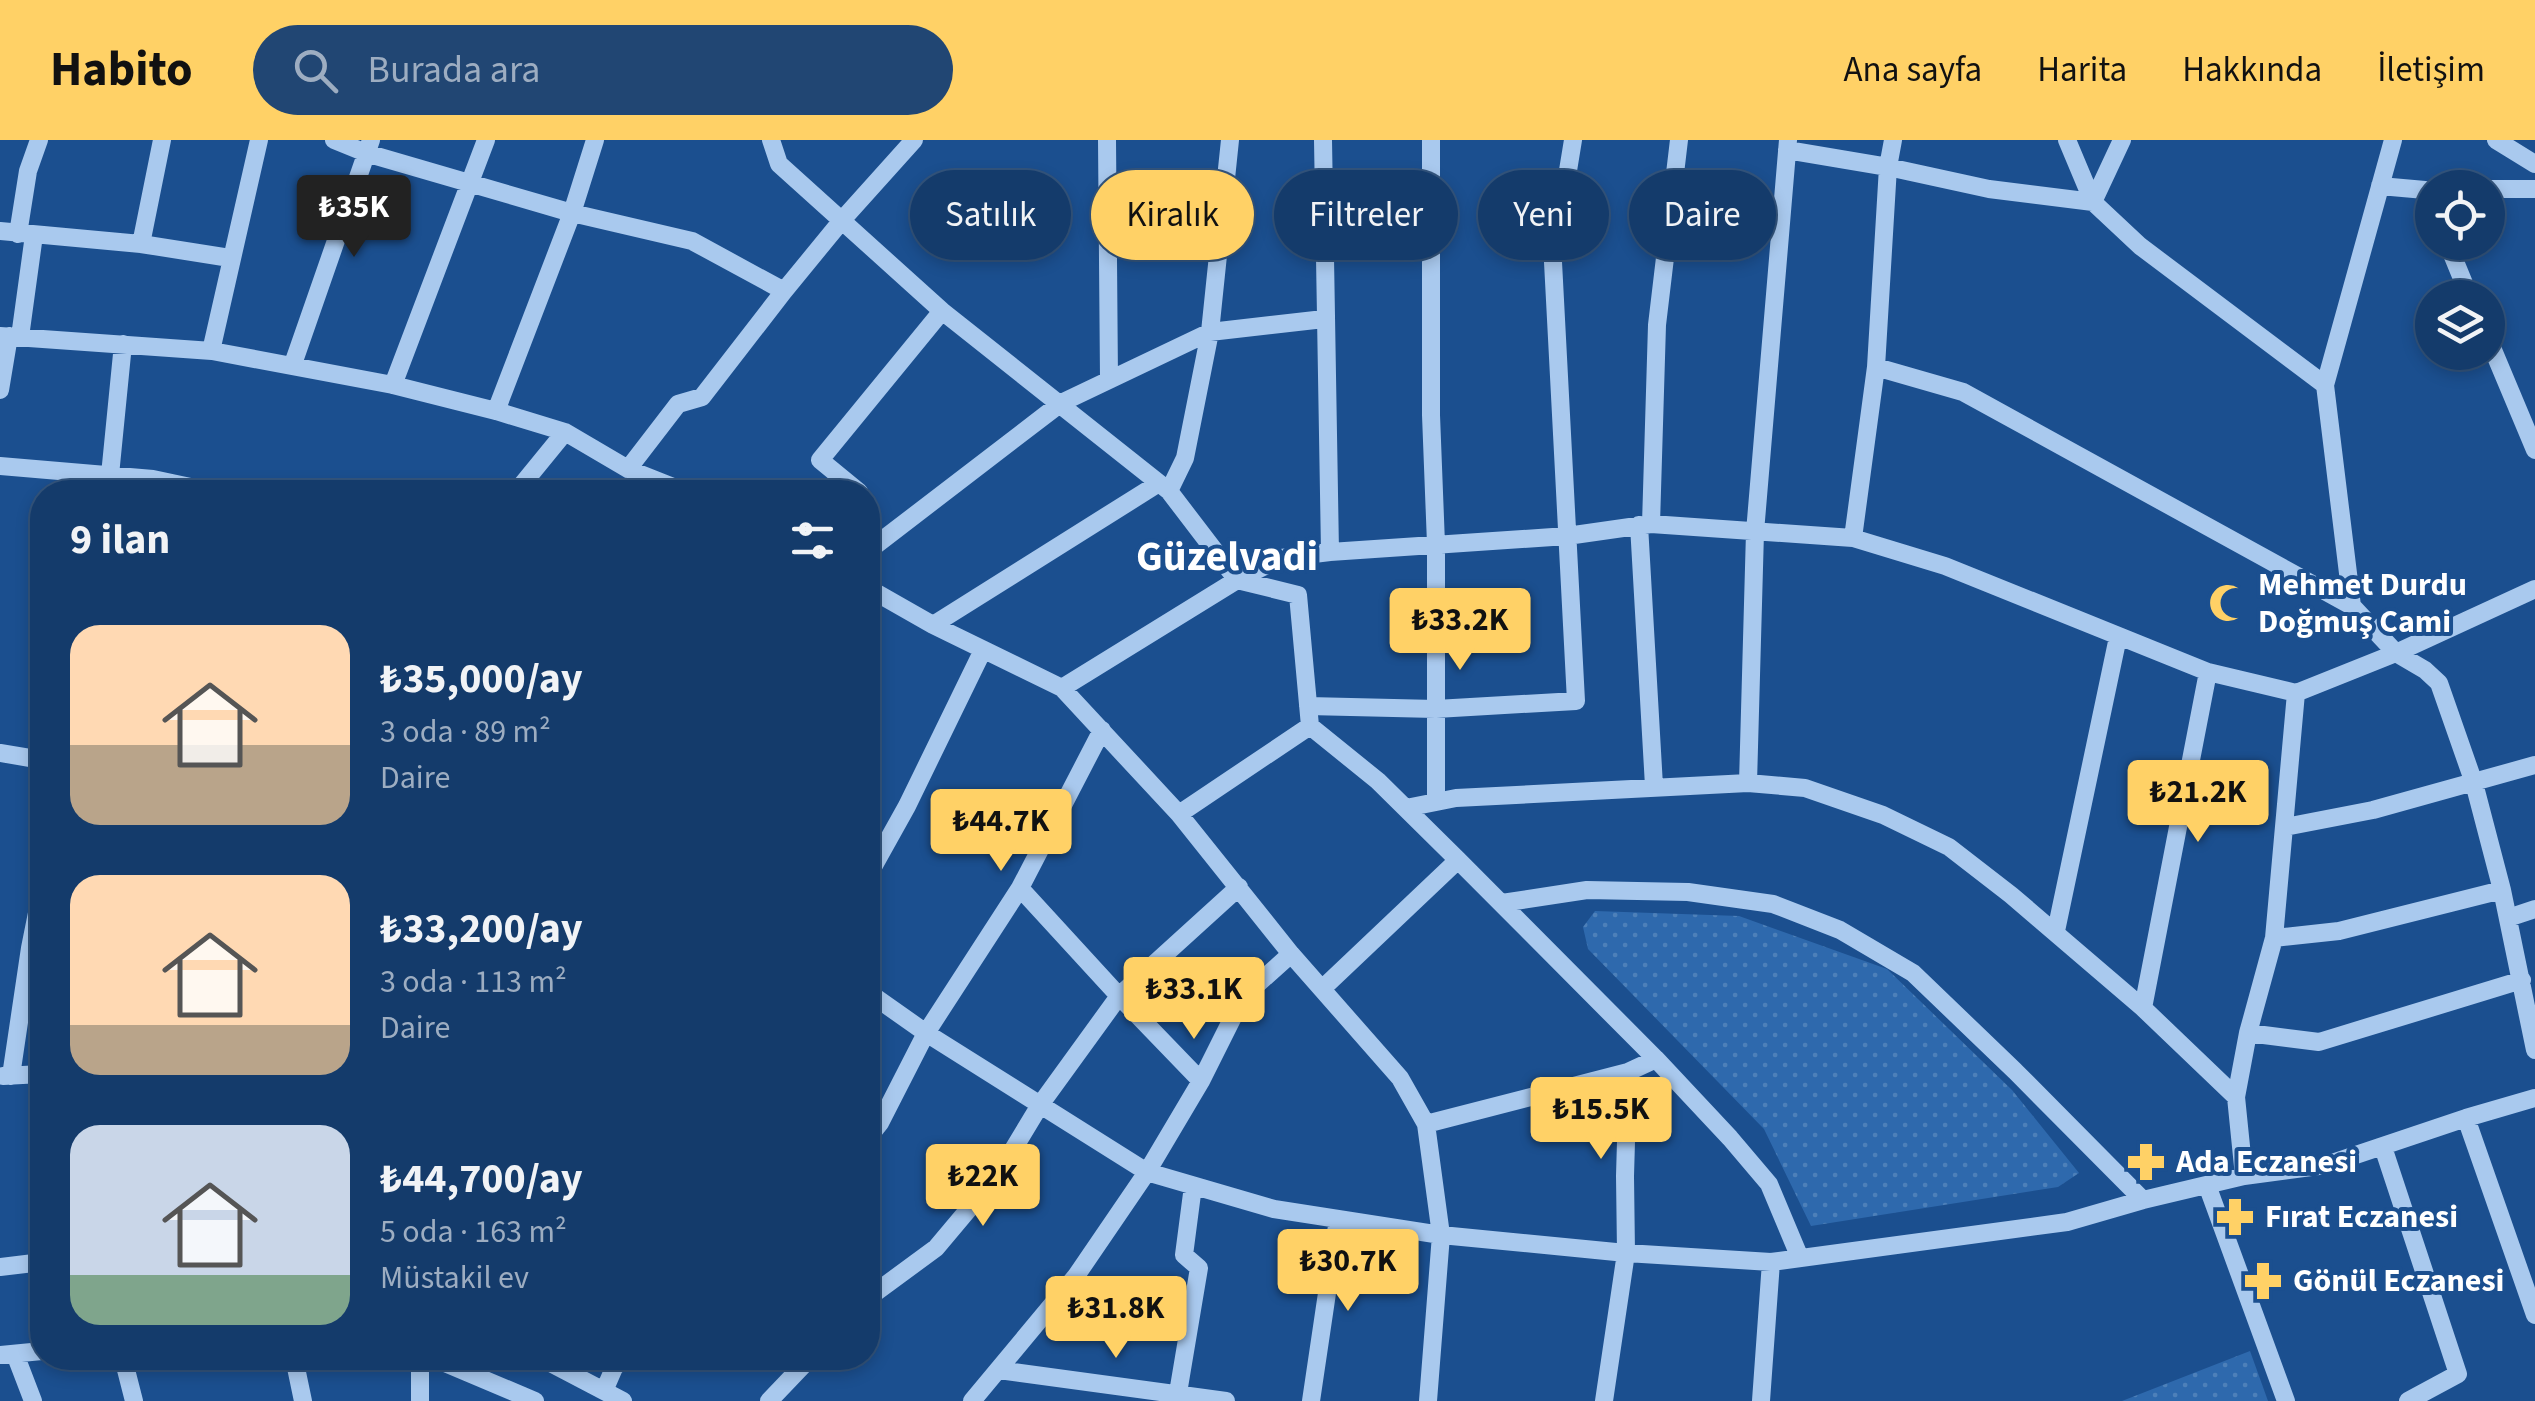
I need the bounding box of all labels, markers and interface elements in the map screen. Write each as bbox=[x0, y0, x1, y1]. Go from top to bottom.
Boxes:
search box bbox=[253, 25, 953, 115]
text: Habito bbox=[50, 36, 193, 104]
icon: search bbox=[288, 43, 343, 98]
text: Burada ara bbox=[368, 43, 540, 97]
text: Ana sayfa bbox=[1844, 45, 1982, 95]
text: Harita bbox=[2037, 45, 2127, 95]
text: Hakkında bbox=[2182, 45, 2322, 95]
text: İletişim bbox=[2377, 45, 2485, 95]
chip: Satılık bbox=[910, 170, 1071, 260]
chip: Kiralık bbox=[1091, 170, 1254, 260]
chip: Filtreler bbox=[1274, 170, 1458, 260]
chip: Yeni bbox=[1478, 170, 1609, 260]
chip: Daire bbox=[1629, 170, 1776, 260]
map controls bbox=[2415, 170, 2505, 370]
button: locate bbox=[2415, 170, 2505, 260]
pin: ₺35K bbox=[295, 175, 413, 260]
text: ₺35K bbox=[319, 184, 389, 230]
button: layers bbox=[2415, 280, 2505, 370]
text: 9 ilan bbox=[70, 510, 170, 570]
icon: filters bbox=[785, 513, 840, 568]
district label: Güzelvadi bbox=[1136, 527, 1318, 587]
place label: Mehmet Durdu Doğmuş Cami bbox=[2258, 562, 2467, 645]
mosque icon: Mehmet Durdu Doğmuş Cami bbox=[2207, 582, 2249, 624]
pin: ₺33.2K bbox=[1379, 588, 1541, 673]
text: ₺33.2K bbox=[1412, 597, 1508, 643]
text: ₺35,000/ay bbox=[380, 649, 583, 709]
icon: home bbox=[150, 665, 270, 785]
text: 3 oda · 89 m² bbox=[380, 709, 551, 755]
text: Daire bbox=[380, 755, 450, 801]
pin: ₺21.2K bbox=[2117, 760, 2279, 845]
text: ₺21.2K bbox=[2150, 769, 2246, 815]
pin: ₺44.7K bbox=[920, 789, 1082, 874]
text: ₺44.7K bbox=[953, 798, 1049, 844]
text: ₺33,200/ay bbox=[380, 899, 583, 959]
icon: home bbox=[150, 915, 270, 1035]
pin: ₺33.1K bbox=[1113, 957, 1275, 1042]
text: 3 oda · 113 m² bbox=[380, 959, 567, 1005]
text: ₺33.1K bbox=[1146, 966, 1242, 1012]
text: Daire bbox=[380, 1005, 450, 1051]
pin: ₺15.5K bbox=[1520, 1077, 1682, 1162]
text: ₺15.5K bbox=[1553, 1086, 1649, 1132]
place label: Ada Eczanesi bbox=[2175, 1139, 2357, 1185]
pharmacy icon: Ada Eczanesi bbox=[2125, 1141, 2167, 1183]
pin: ₺22K bbox=[924, 1144, 1042, 1229]
text: ₺44,700/ay bbox=[380, 1149, 583, 1209]
text: ₺22K bbox=[948, 1153, 1018, 1199]
icon: home bbox=[150, 1165, 270, 1285]
place label: Fırat Eczanesi bbox=[2265, 1194, 2458, 1240]
pharmacy icon: Fırat Eczanesi bbox=[2214, 1196, 2256, 1238]
text: 5 oda · 163 m² bbox=[380, 1209, 567, 1255]
pin: ₺30.7K bbox=[1267, 1229, 1429, 1314]
text: ₺30.7K bbox=[1300, 1238, 1396, 1284]
text: Müstakil ev bbox=[380, 1255, 529, 1301]
place label: Gönül Eczanesi bbox=[2293, 1258, 2504, 1304]
pharmacy icon: Gönül Eczanesi bbox=[2242, 1260, 2284, 1302]
pin: ₺31.8K bbox=[1035, 1276, 1197, 1361]
text: ₺31.8K bbox=[1068, 1285, 1164, 1331]

